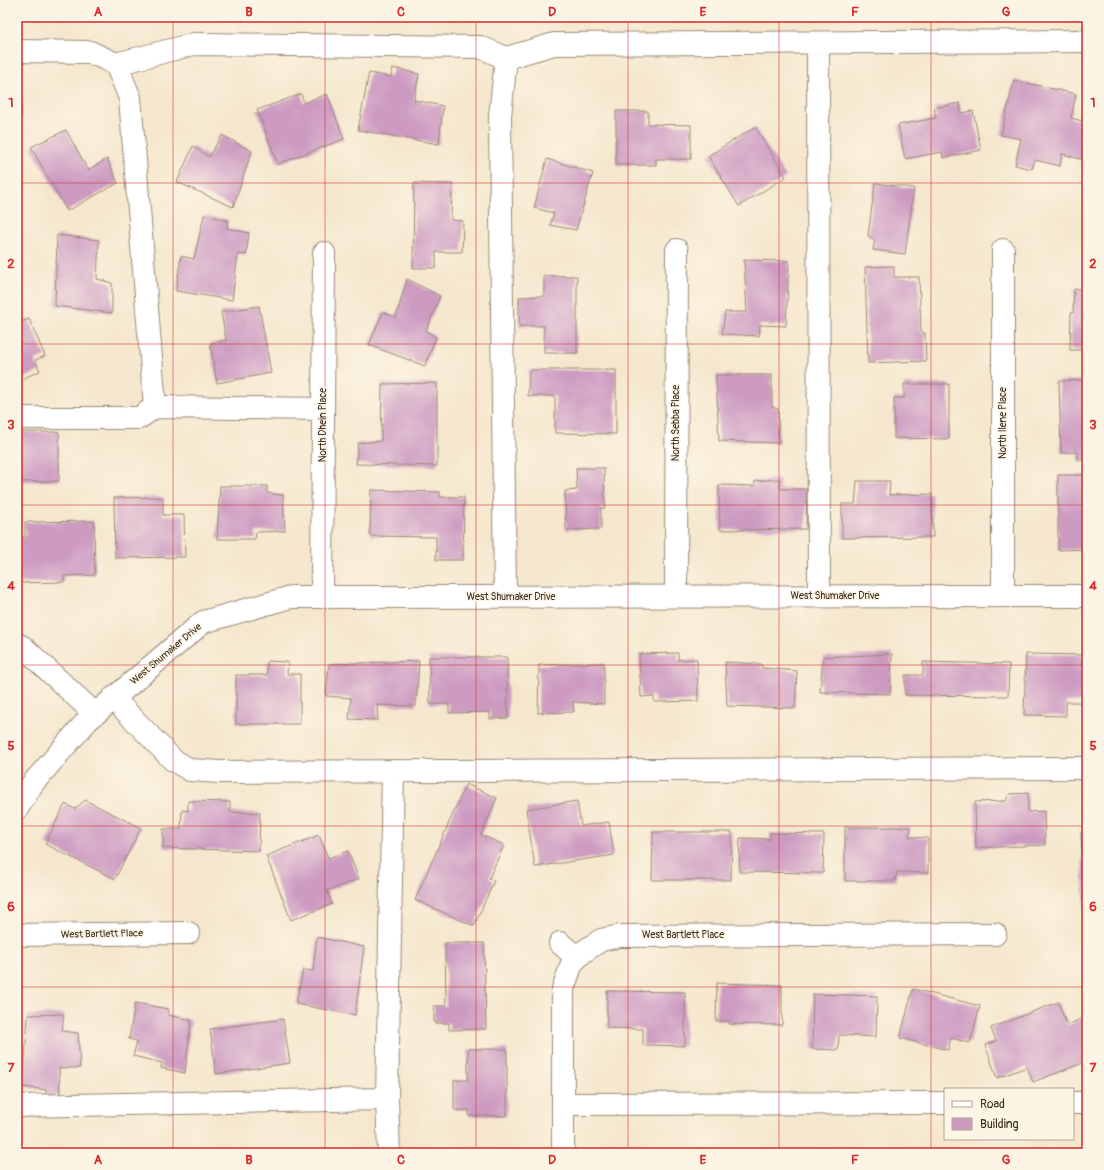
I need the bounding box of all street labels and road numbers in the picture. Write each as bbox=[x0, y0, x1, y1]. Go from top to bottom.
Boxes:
street label: North Sebba Place bbox=[670, 385, 682, 461]
street label: North Ilene Place bbox=[997, 387, 1009, 459]
street label: North Dhein Place bbox=[317, 388, 329, 462]
street label: West Shumaker Drive bbox=[790, 590, 880, 602]
street label: West Shumaker Drive bbox=[466, 591, 556, 603]
street label: West Shumaker Drive bbox=[128, 621, 204, 687]
street label: West Bartlett Place bbox=[61, 927, 143, 941]
street label: West Bartlett Place bbox=[642, 929, 724, 941]

